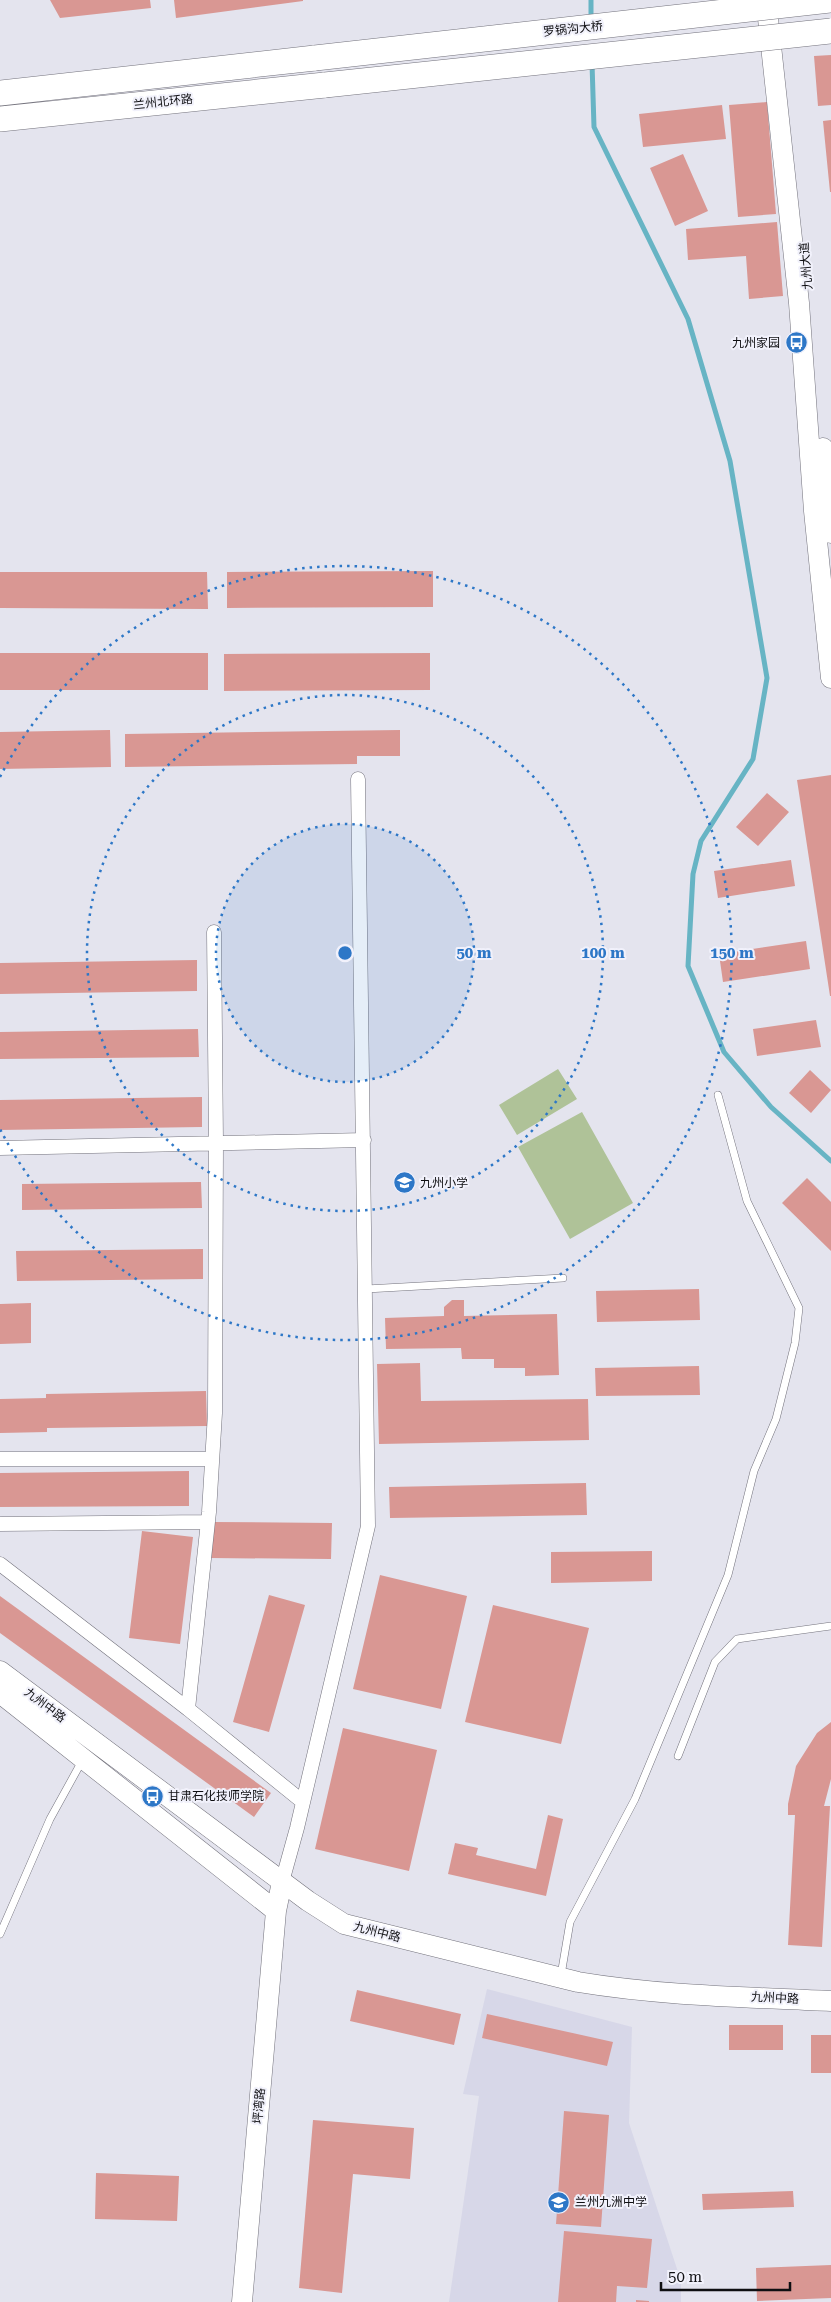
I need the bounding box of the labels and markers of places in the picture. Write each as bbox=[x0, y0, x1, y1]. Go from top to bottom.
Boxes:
bus stop icon: 九州家园 bbox=[784, 331, 808, 355]
place label: 九州家园 bbox=[732, 336, 780, 350]
centre of rings bbox=[336, 944, 354, 962]
school or university icon: 九州小学 bbox=[392, 1171, 416, 1195]
place label: 九州小学 bbox=[420, 1176, 468, 1190]
bus stop icon: 甘肃石化技师学院 bbox=[140, 1784, 164, 1808]
place label: 甘肃石化技师学院 bbox=[168, 1789, 264, 1803]
school or university icon: 兰州九洲中学 bbox=[547, 2190, 571, 2214]
place label: 兰州九洲中学 bbox=[575, 2195, 647, 2209]

